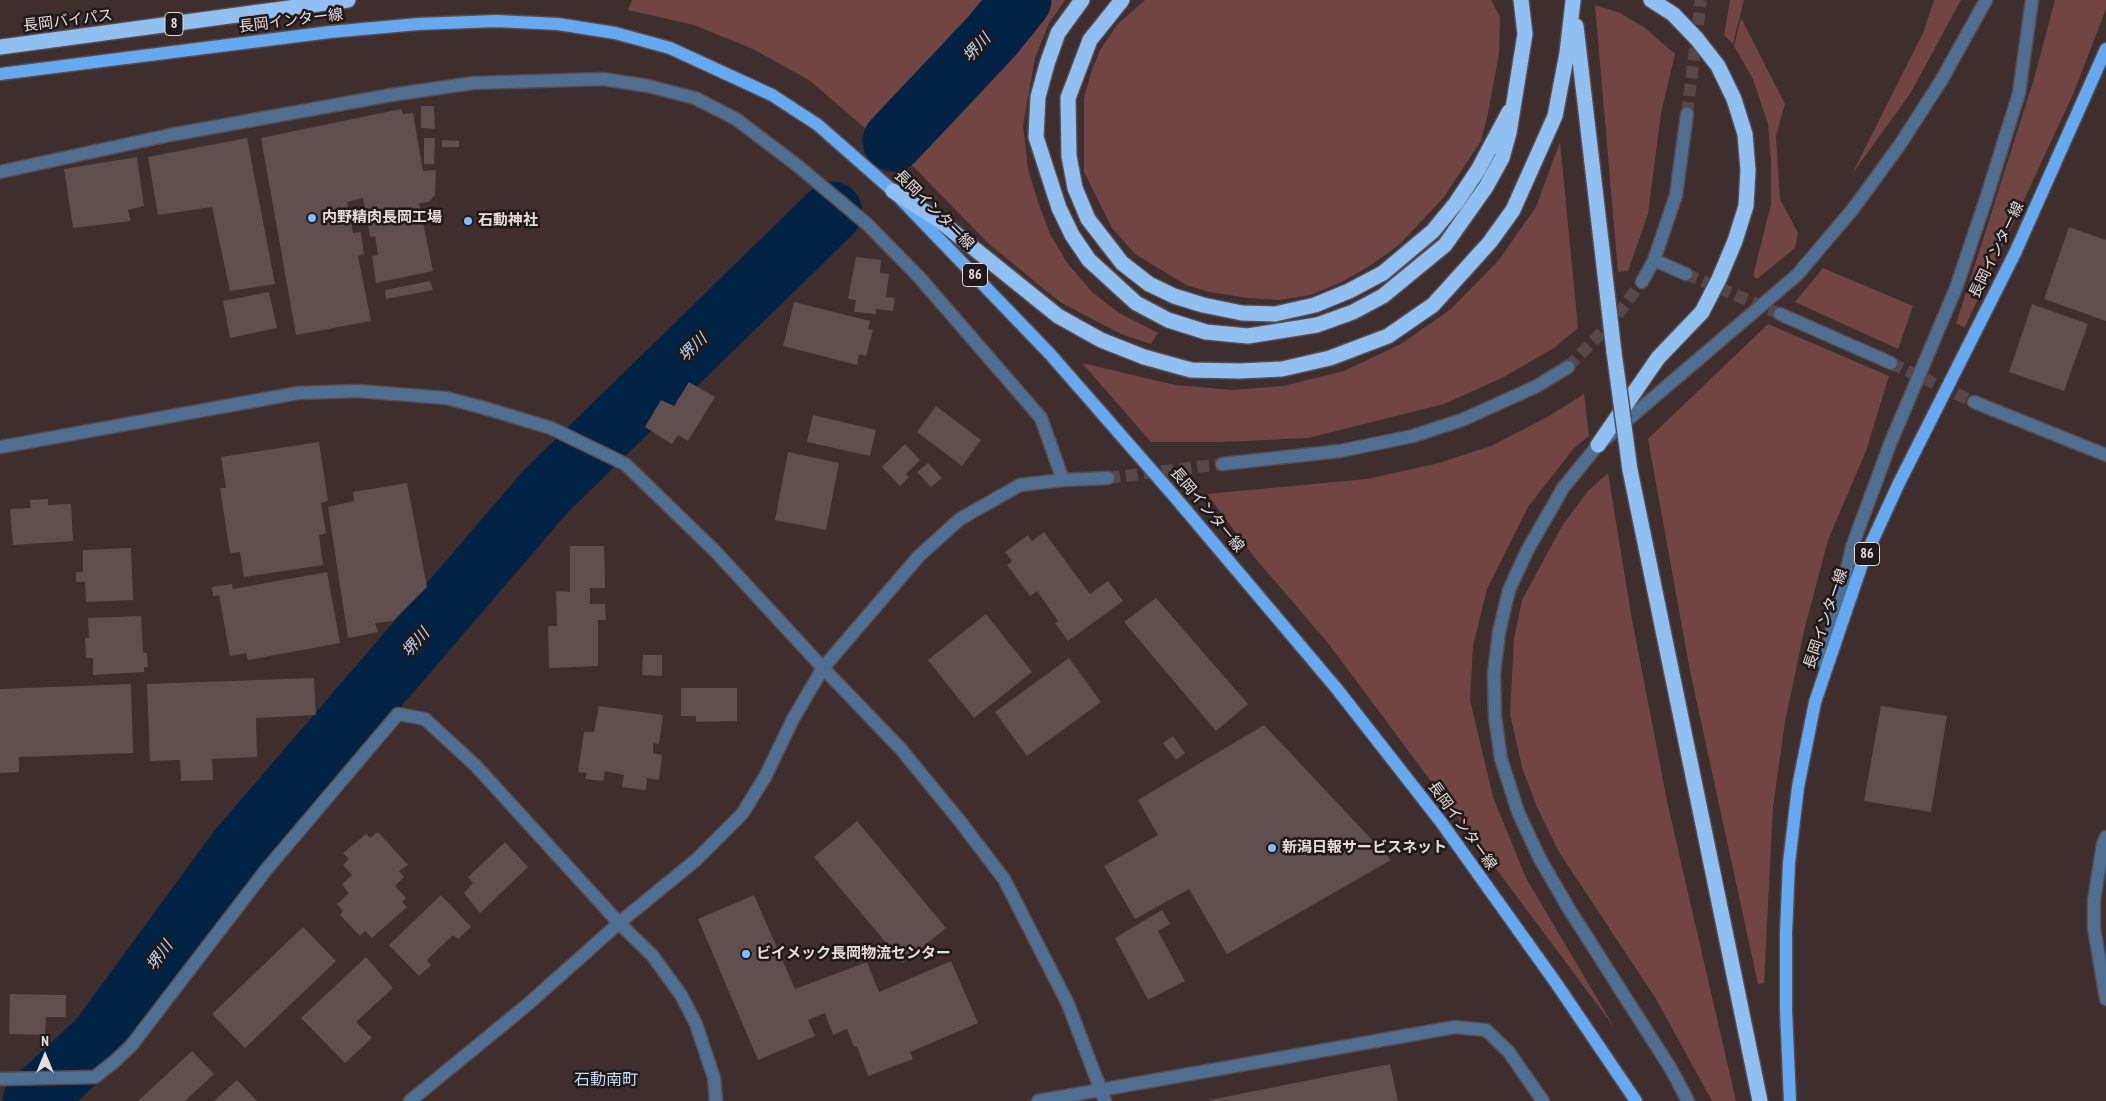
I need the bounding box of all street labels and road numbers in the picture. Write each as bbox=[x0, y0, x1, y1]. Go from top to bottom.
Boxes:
street label: 長岡インター線 bbox=[238, 6, 344, 36]
street label: 長岡バイパス bbox=[22, 7, 114, 35]
road number: 8 bbox=[165, 12, 183, 36]
street label: 長岡インター線 bbox=[891, 167, 977, 253]
street label: 長岡インター線 bbox=[1966, 199, 2028, 301]
road number: 86 bbox=[962, 264, 988, 286]
street label: 長岡インター線 bbox=[1166, 464, 1248, 556]
road number: 86 bbox=[1854, 542, 1880, 566]
street label: 長岡インター線 bbox=[1800, 566, 1852, 672]
street label: 長岡インター線 bbox=[1424, 778, 1500, 874]

